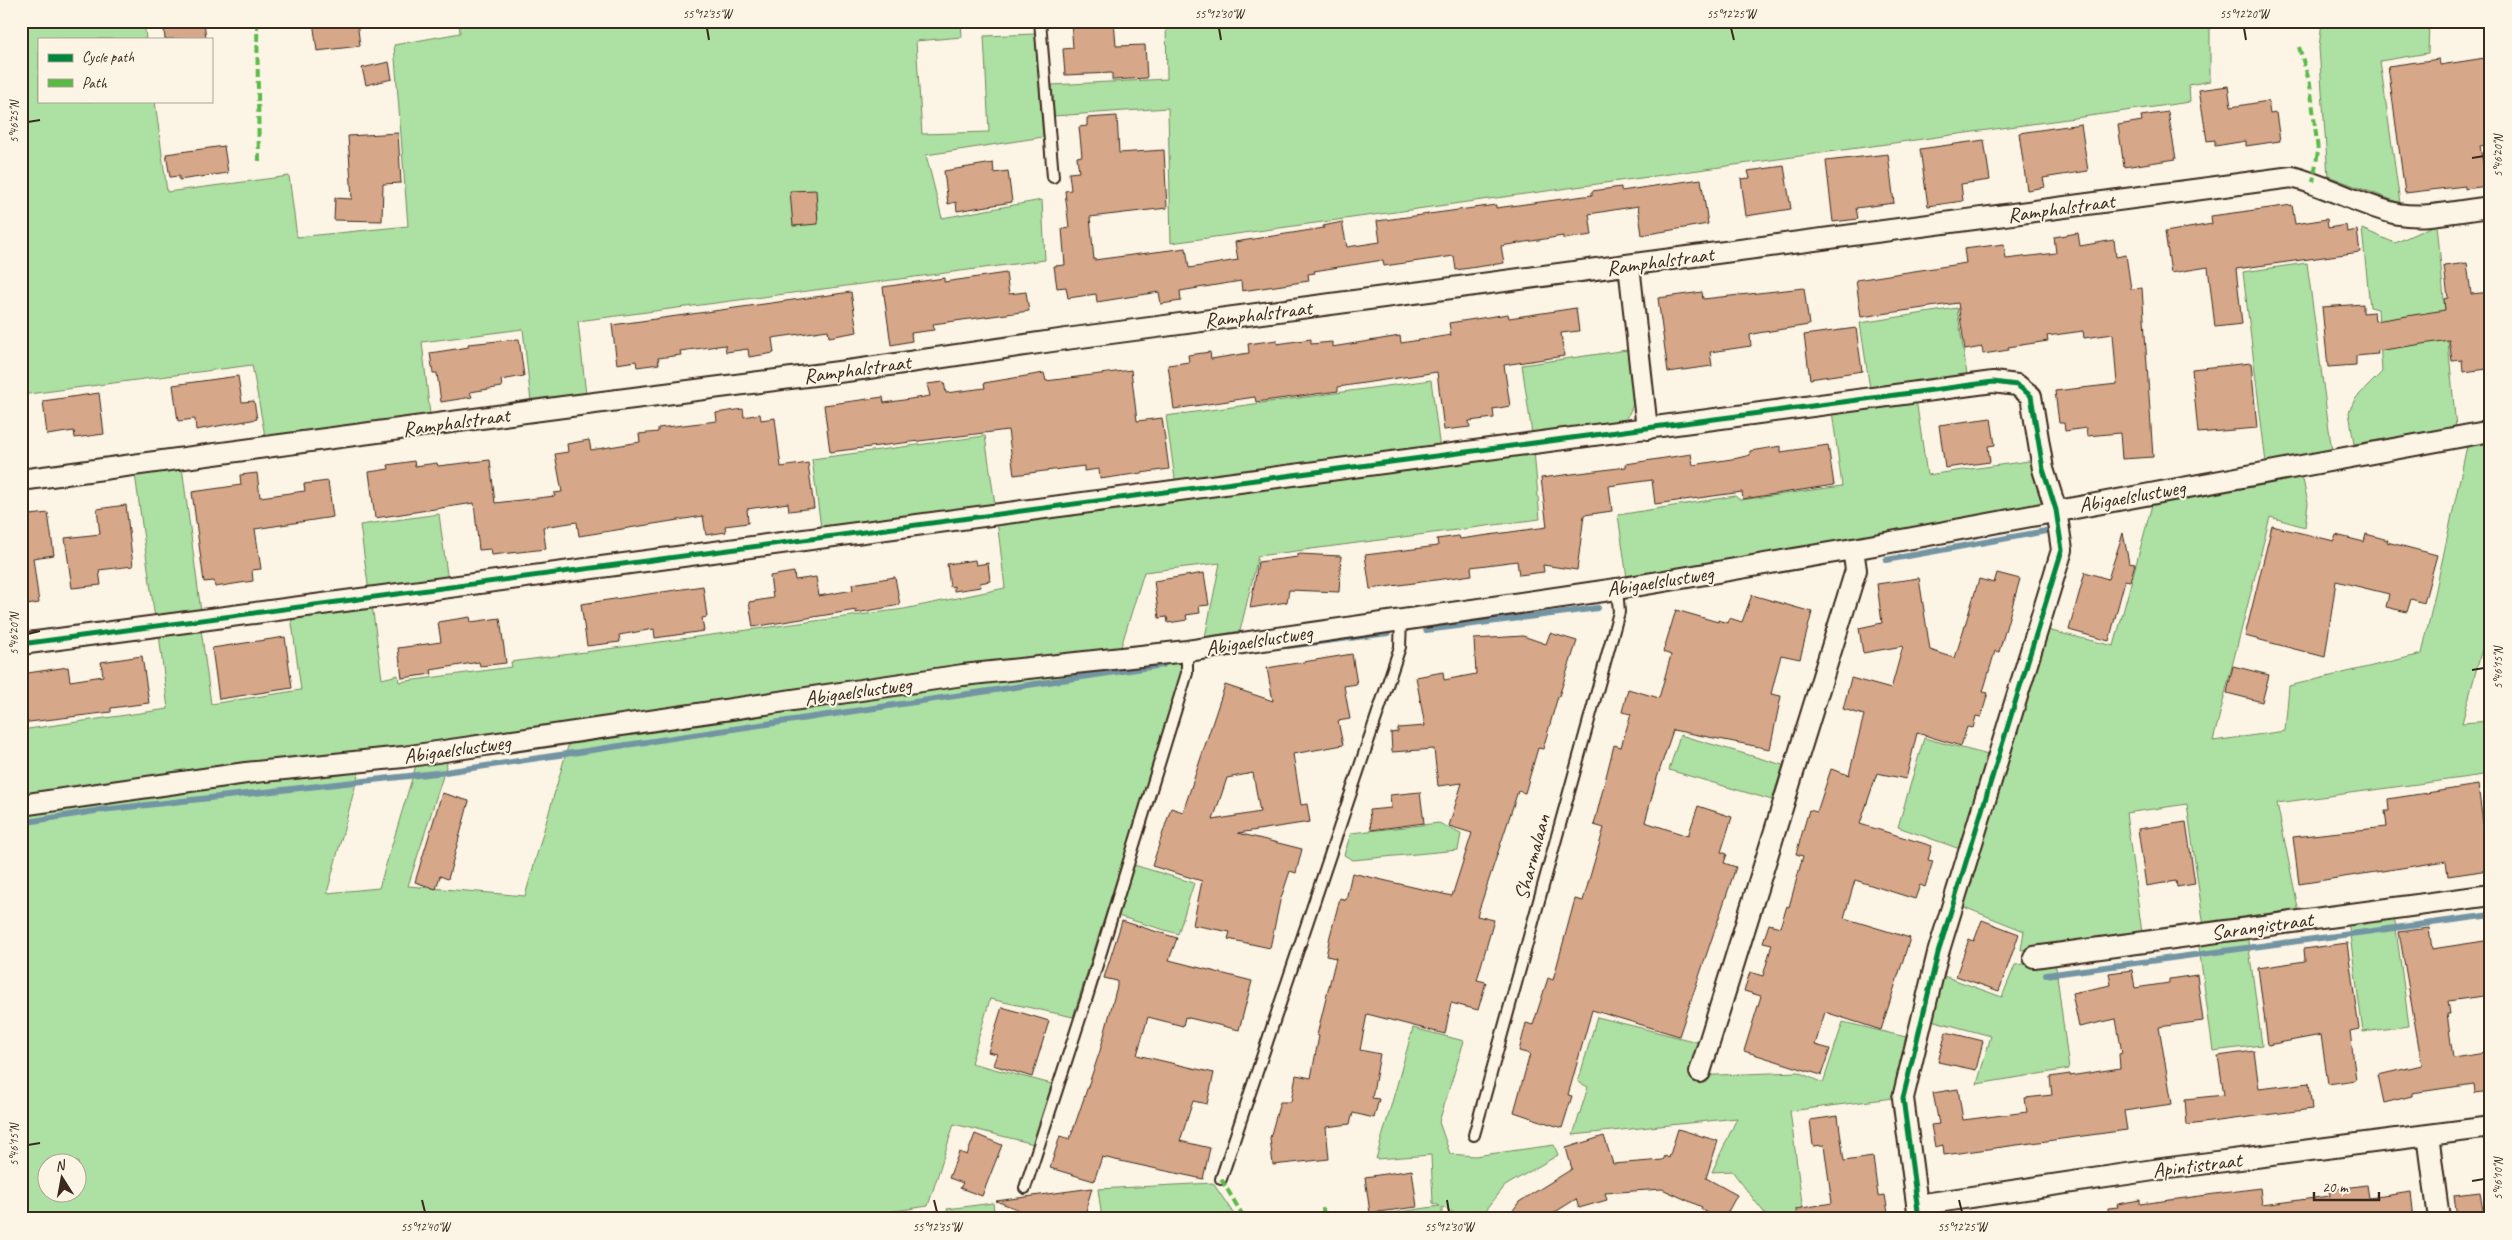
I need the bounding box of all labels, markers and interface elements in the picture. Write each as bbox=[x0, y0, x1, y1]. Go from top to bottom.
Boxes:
text: 55°12'35"W bbox=[683, 6, 734, 22]
text: 55°12'30"W bbox=[1195, 6, 1246, 22]
text: 55°12'25"W bbox=[1707, 6, 1758, 22]
text: 55°12'20"W bbox=[2220, 6, 2271, 22]
legend bbox=[38, 38, 212, 102]
text: Cycle path bbox=[82, 48, 134, 67]
text: Path bbox=[82, 74, 108, 93]
text: 5°46'25"N bbox=[6, 99, 22, 143]
text: 5°46'20"N bbox=[2490, 133, 2506, 177]
street label: Ramphalstraat bbox=[2006, 187, 2118, 228]
street label: Ramphalstraat bbox=[1605, 240, 1717, 281]
street label: Ramphalstraat bbox=[1203, 294, 1315, 333]
street label: Ramphalstraat bbox=[802, 348, 914, 389]
street label: Ramphalstraat bbox=[401, 401, 513, 442]
street label: Abigaelslustweg bbox=[2077, 474, 2189, 518]
street label: Abigaelslustweg bbox=[1605, 560, 1717, 602]
text: 5°46'20"N bbox=[6, 611, 22, 655]
street label: Abigaelslustweg bbox=[1204, 619, 1316, 661]
text: 5°46'15"N bbox=[2490, 645, 2506, 689]
street label: Abigaelslustweg bbox=[803, 670, 915, 711]
street label: Abigaelslustweg bbox=[402, 728, 514, 769]
street label: Sharmalaan bbox=[1508, 811, 1556, 903]
street label: Sarangistraat bbox=[2210, 906, 2316, 946]
text: 5°46'15"N bbox=[6, 1122, 22, 1166]
street label: Apintistraat bbox=[2151, 1146, 2245, 1183]
north arrow bbox=[38, 1152, 88, 1202]
text: N bbox=[54, 1156, 68, 1175]
text: 5°46'10"N bbox=[2490, 1156, 2506, 1200]
scale bar bbox=[2314, 1170, 2380, 1202]
text: 20 m bbox=[2322, 1178, 2349, 1197]
text: 55°12'40"W bbox=[401, 1219, 452, 1235]
text: 55°12'35"W bbox=[913, 1219, 964, 1235]
text: 55°12'30"W bbox=[1425, 1219, 1476, 1235]
text: 55°12'25"W bbox=[1938, 1219, 1989, 1235]

